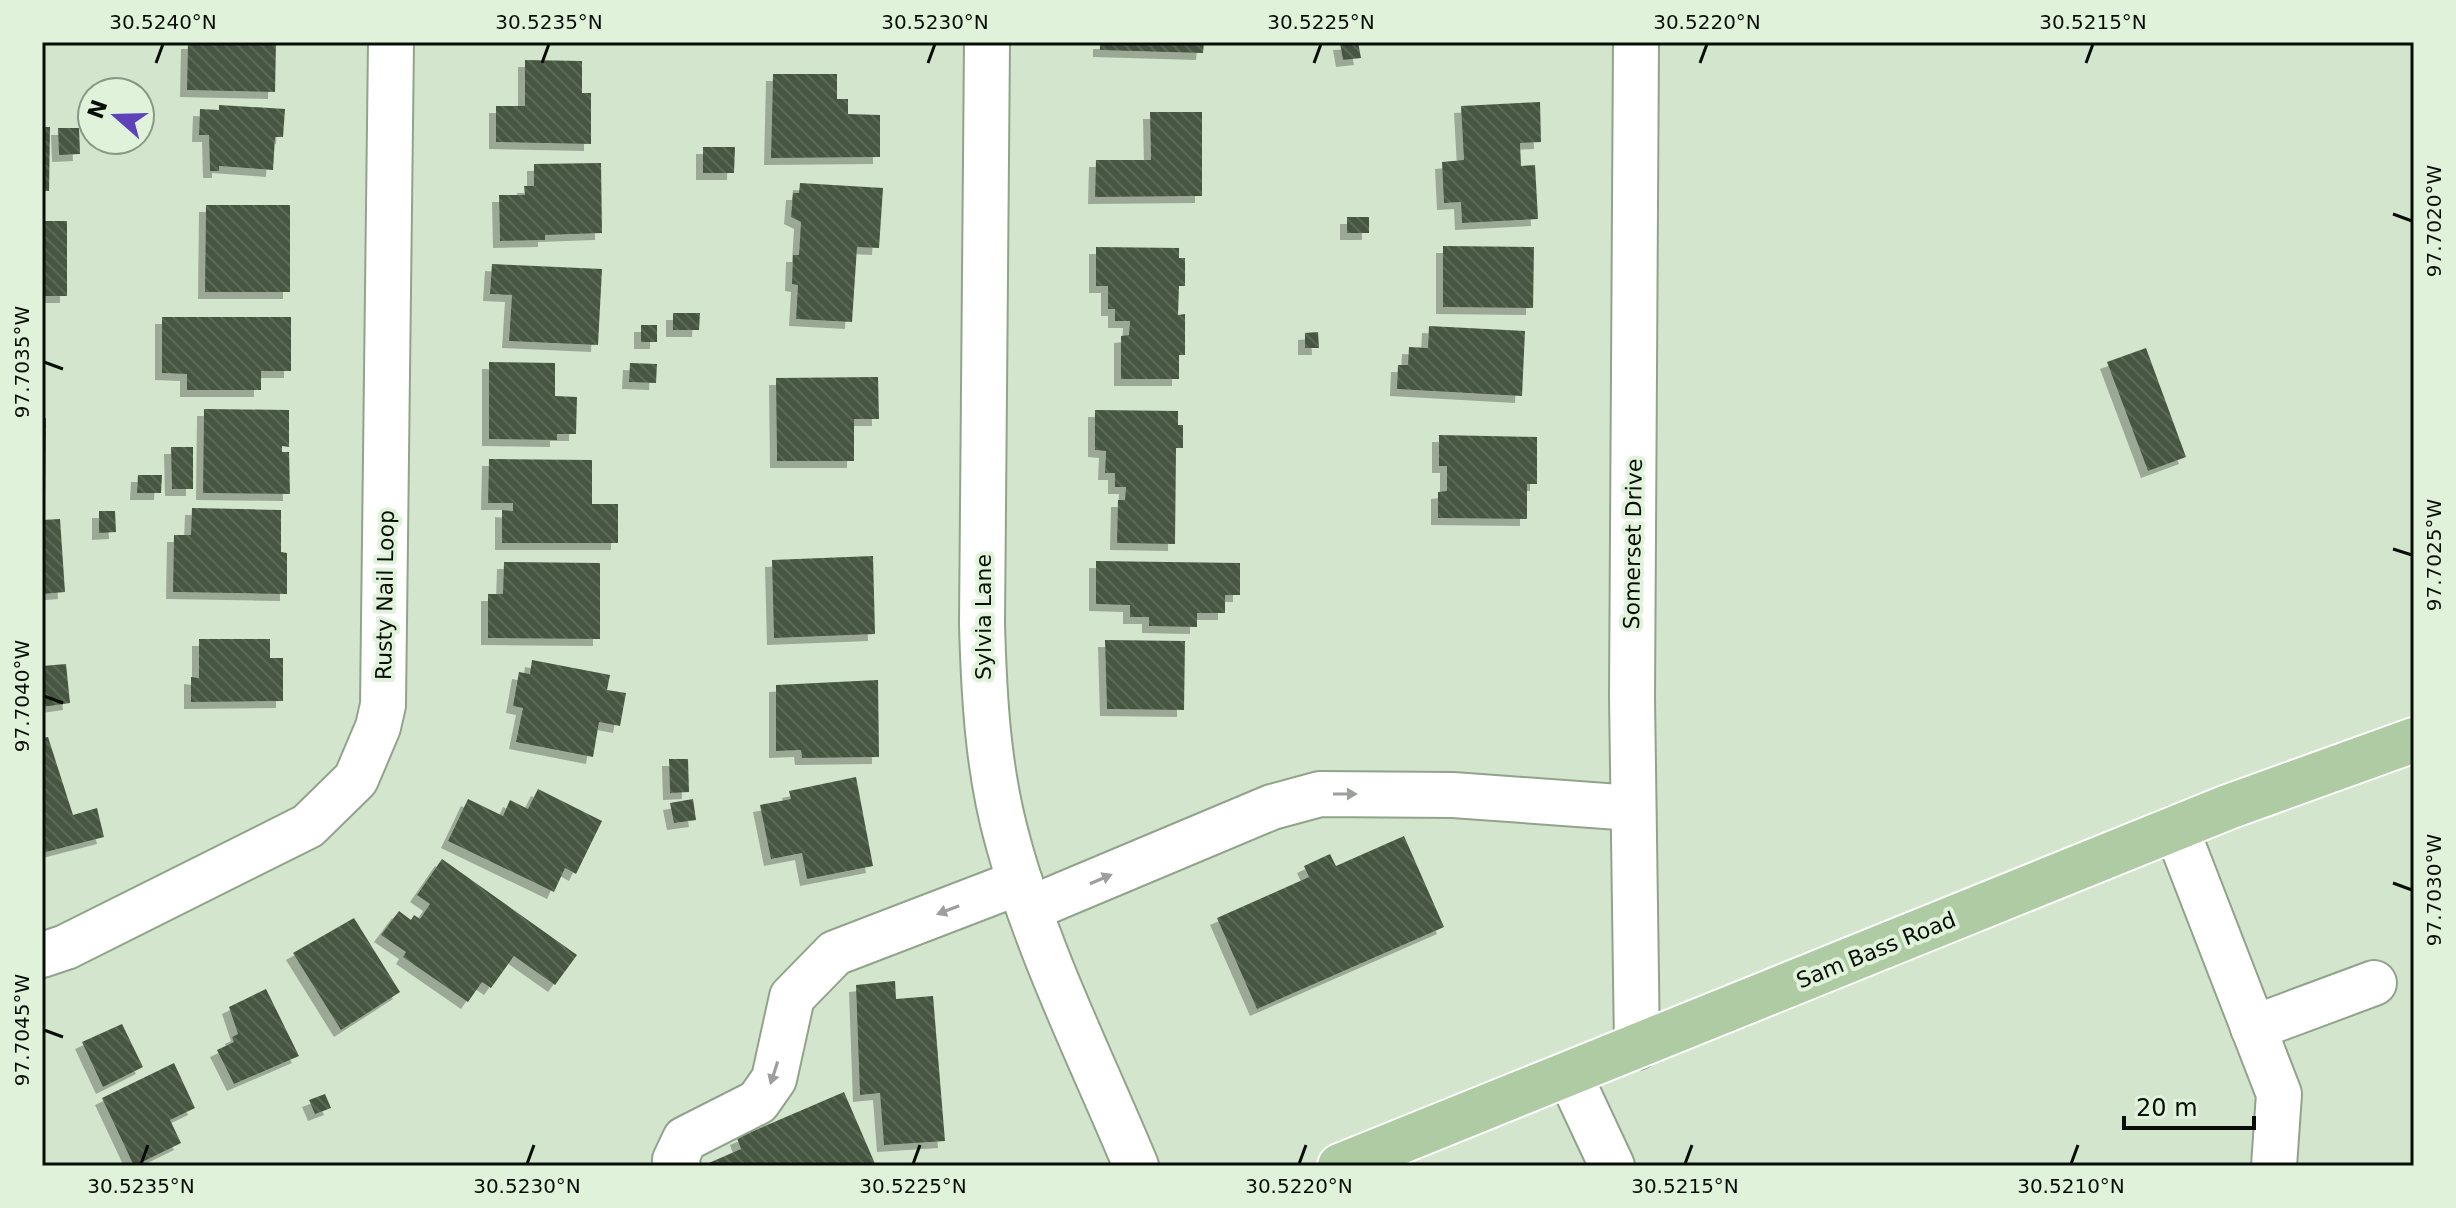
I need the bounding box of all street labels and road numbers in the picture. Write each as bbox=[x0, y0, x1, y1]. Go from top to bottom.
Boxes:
street label: Somerset Drive bbox=[1619, 458, 1647, 630]
street label: Rusty Nail Loop bbox=[371, 510, 399, 680]
street label: Sylvia Lane bbox=[971, 554, 996, 680]
street label: Sam Bass Road bbox=[1793, 907, 1959, 993]

